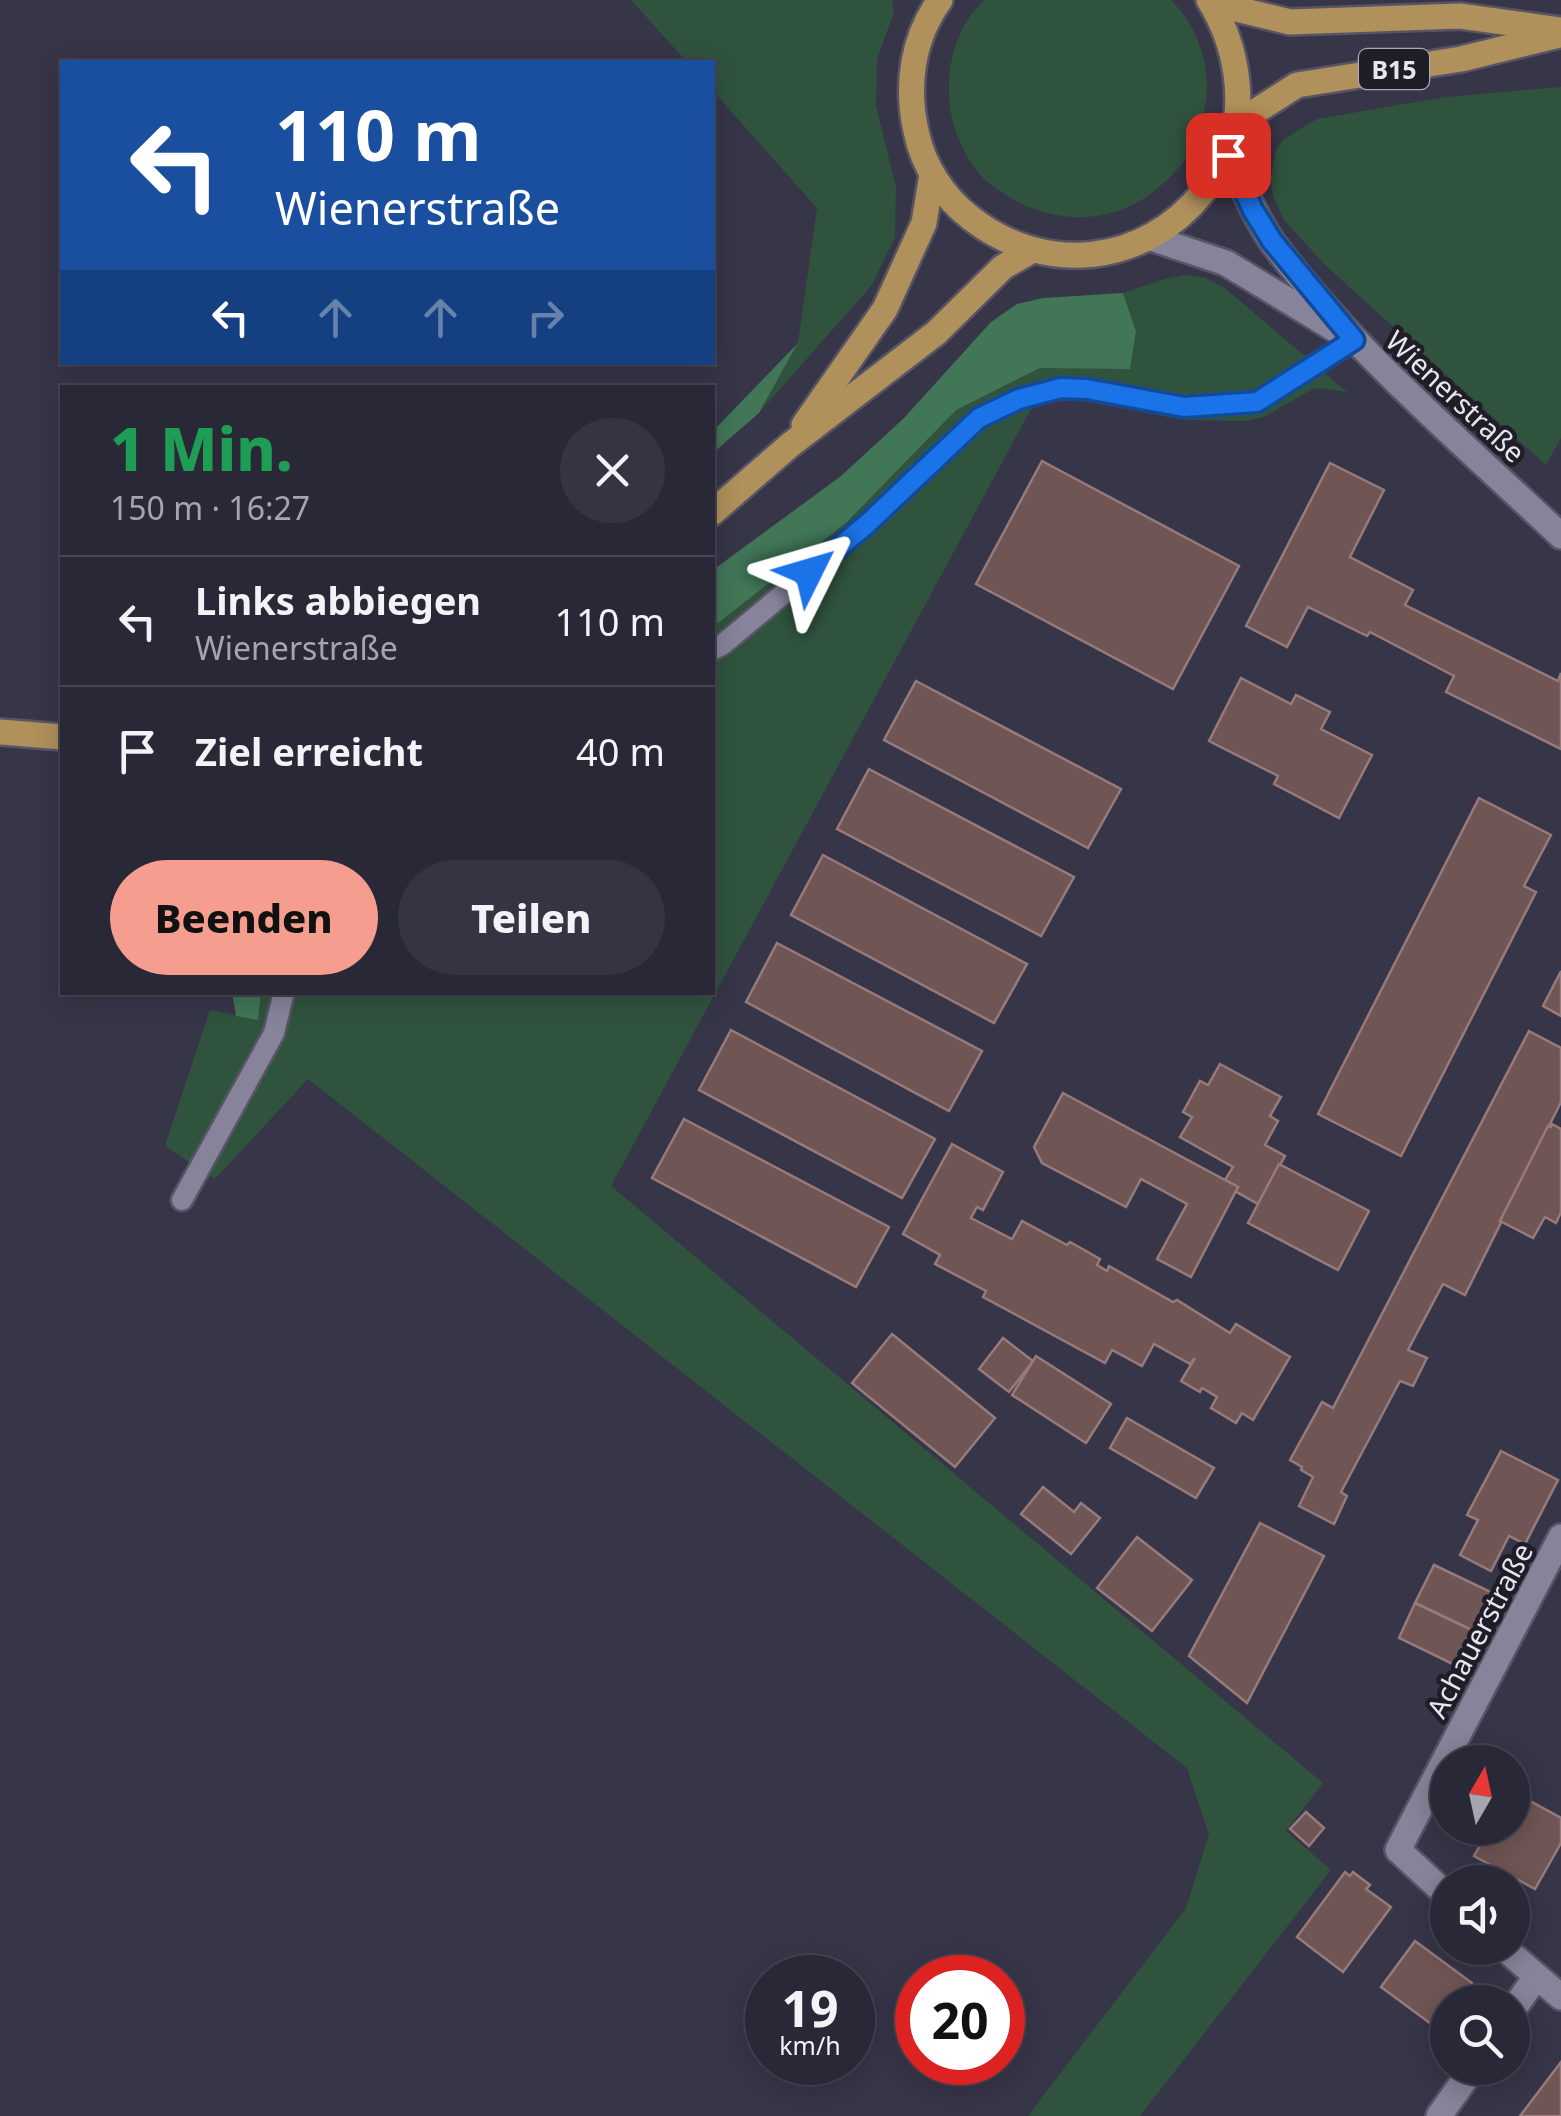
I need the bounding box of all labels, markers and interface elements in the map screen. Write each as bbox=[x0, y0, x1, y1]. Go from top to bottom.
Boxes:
road number: B15 bbox=[1359, 49, 1429, 89]
text: 110 m bbox=[275, 86, 482, 182]
icon: left bbox=[110, 100, 240, 230]
pin bbox=[1186, 113, 1271, 198]
icon: arrive bbox=[1201, 128, 1256, 183]
text: Wienerstraße bbox=[275, 177, 560, 238]
icon: left bbox=[203, 290, 258, 345]
icon: ahead bbox=[308, 290, 363, 345]
icon: ahead bbox=[413, 290, 468, 345]
icon: right bbox=[518, 290, 573, 345]
street label: Wienerstraße bbox=[1378, 322, 1534, 470]
text: 1 Min. bbox=[110, 407, 293, 489]
button: close bbox=[560, 418, 665, 523]
text: 150 m · 16:27 bbox=[110, 486, 310, 529]
position arrow bbox=[757, 520, 861, 624]
text: Links abbiegen bbox=[195, 574, 481, 626]
icon: left bbox=[110, 594, 165, 649]
text: 110 m bbox=[554, 595, 665, 647]
text: Wienerstraße bbox=[195, 626, 398, 669]
icon: arrive bbox=[110, 724, 165, 779]
text: Ziel erreicht bbox=[195, 725, 423, 777]
text: 40 m bbox=[576, 725, 665, 777]
button: Beenden bbox=[110, 860, 378, 975]
button: Teilen bbox=[398, 860, 665, 975]
street label: Achauerstraße bbox=[1417, 1536, 1541, 1724]
north arrow bbox=[1430, 1745, 1530, 1845]
map controls bbox=[1430, 1745, 1530, 2085]
button: sound bbox=[1430, 1865, 1530, 1965]
speed limit sign: 20 bbox=[895, 1955, 1025, 2085]
text: 19 bbox=[781, 1974, 839, 2042]
button: search bbox=[1430, 1985, 1530, 2085]
text: km/h bbox=[779, 2028, 841, 2062]

